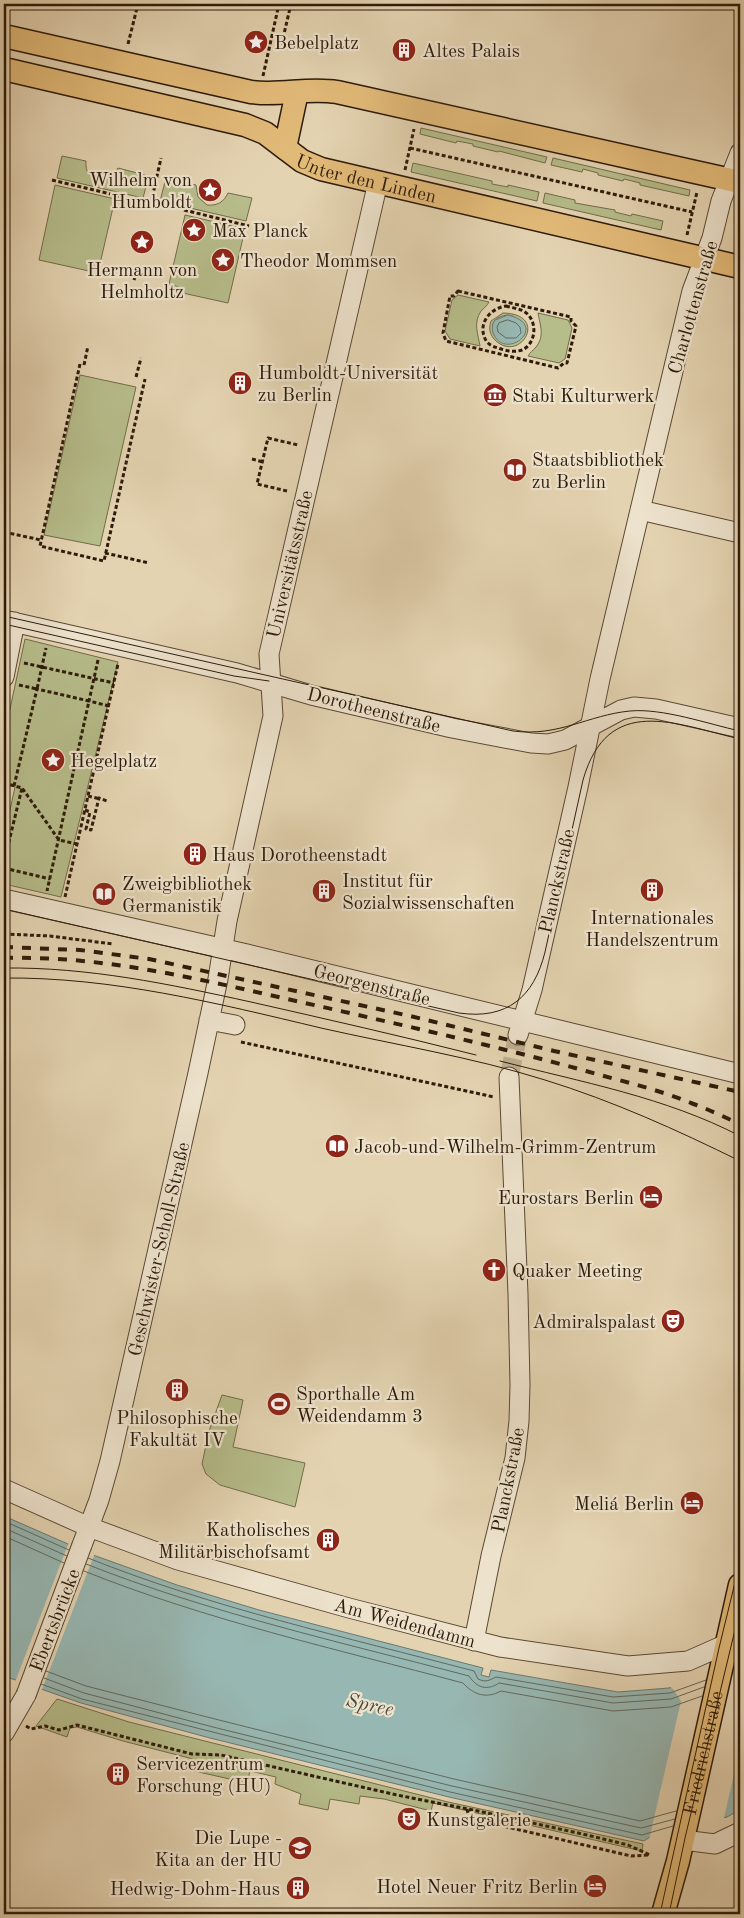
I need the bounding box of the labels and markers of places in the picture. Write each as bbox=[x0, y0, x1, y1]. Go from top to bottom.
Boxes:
place icon: Bebelplatz bbox=[243, 29, 269, 55]
place label: Bebelplatz bbox=[274, 35, 359, 54]
building icon: Altes Palais bbox=[391, 37, 417, 63]
place label: Altes Palais bbox=[422, 43, 520, 62]
place label: Wilhelm von Humboldt bbox=[89, 172, 192, 213]
place icon: Wilhelm von Humboldt bbox=[197, 177, 223, 203]
place icon: Max Planck bbox=[181, 217, 207, 243]
place label: Max Planck bbox=[212, 223, 308, 242]
place icon: Hermann von Helmholtz bbox=[129, 229, 155, 255]
place icon: Theodor Mommsen bbox=[210, 247, 236, 273]
place label: Theodor Mommsen bbox=[240, 253, 397, 272]
place label: Hermann von Helmholtz bbox=[87, 262, 197, 303]
place label: Humboldt-Universität zu Berlin bbox=[258, 365, 438, 406]
building icon: Humboldt-Universität zu Berlin bbox=[227, 370, 253, 396]
museum icon: Stabi Kulturwerk bbox=[482, 382, 508, 408]
place label: Stabi Kulturwerk bbox=[512, 388, 655, 407]
place label: Staatsbibliothek zu Berlin bbox=[532, 452, 664, 493]
library icon: Staatsbibliothek zu Berlin bbox=[502, 457, 528, 483]
place icon: Hegelplatz bbox=[40, 747, 66, 773]
place label: Hegelplatz bbox=[70, 753, 157, 772]
building icon: Haus Dorotheenstadt bbox=[182, 841, 208, 867]
place label: Haus Dorotheenstadt bbox=[212, 847, 387, 866]
place label: Institut für Sozialwissenschaften bbox=[342, 873, 515, 914]
place label: Zweigbibliothek Germanistik bbox=[122, 876, 252, 917]
building icon: Internationales Handelszentrum bbox=[639, 877, 665, 903]
building icon: Institut für Sozialwissenschaften bbox=[311, 878, 337, 904]
library icon: Zweigbibliothek Germanistik bbox=[91, 881, 117, 907]
place label: Internationales Handelszentrum bbox=[585, 910, 719, 951]
library icon: Jacob-und-Wilhelm-Grimm-Zentrum bbox=[324, 1133, 350, 1159]
place label: Jacob-und-Wilhelm-Grimm-Zentrum bbox=[354, 1139, 656, 1158]
hotel icon: Eurostars Berlin bbox=[638, 1184, 664, 1210]
place label: Eurostars Berlin bbox=[498, 1190, 634, 1209]
church icon: Quaker Meeting bbox=[481, 1257, 507, 1283]
place label: Quaker Meeting bbox=[512, 1263, 643, 1282]
theatre icon: Admiralspalast bbox=[660, 1308, 686, 1334]
place label: Admiralspalast bbox=[532, 1314, 656, 1333]
building icon: Philosophische Fakultät IV bbox=[164, 1377, 190, 1403]
place label: Sporthalle Am Weidendamm 3 bbox=[296, 1386, 423, 1427]
sports icon: Sporthalle Am Weidendamm 3 bbox=[266, 1391, 292, 1417]
place label: Philosophische Fakultät IV bbox=[116, 1410, 238, 1451]
hotel icon: Meliá Berlin bbox=[679, 1490, 705, 1516]
place label: Meliá Berlin bbox=[574, 1496, 674, 1515]
place label: Katholisches Militärbischofsamt bbox=[158, 1522, 310, 1563]
building icon: Katholisches Militärbischofsamt bbox=[315, 1527, 341, 1553]
place label: Servicezentrum Forschung (HU) bbox=[136, 1756, 271, 1797]
building icon: Servicezentrum Forschung (HU) bbox=[105, 1761, 131, 1787]
theatre icon: Kunstgalerie bbox=[396, 1806, 422, 1832]
place label: Kunstgalerie bbox=[426, 1812, 531, 1831]
place label: Die Lupe - Kita an der HU bbox=[155, 1830, 282, 1871]
school or university icon: Die Lupe - Kita an der HU bbox=[287, 1835, 313, 1861]
hotel icon: Hotel Neuer Fritz Berlin bbox=[582, 1873, 608, 1899]
building icon: Hedwig-Dohm-Haus bbox=[285, 1875, 311, 1901]
place label: Hotel Neuer Fritz Berlin bbox=[376, 1879, 578, 1898]
place label: Hedwig-Dohm-Haus bbox=[110, 1881, 280, 1900]

